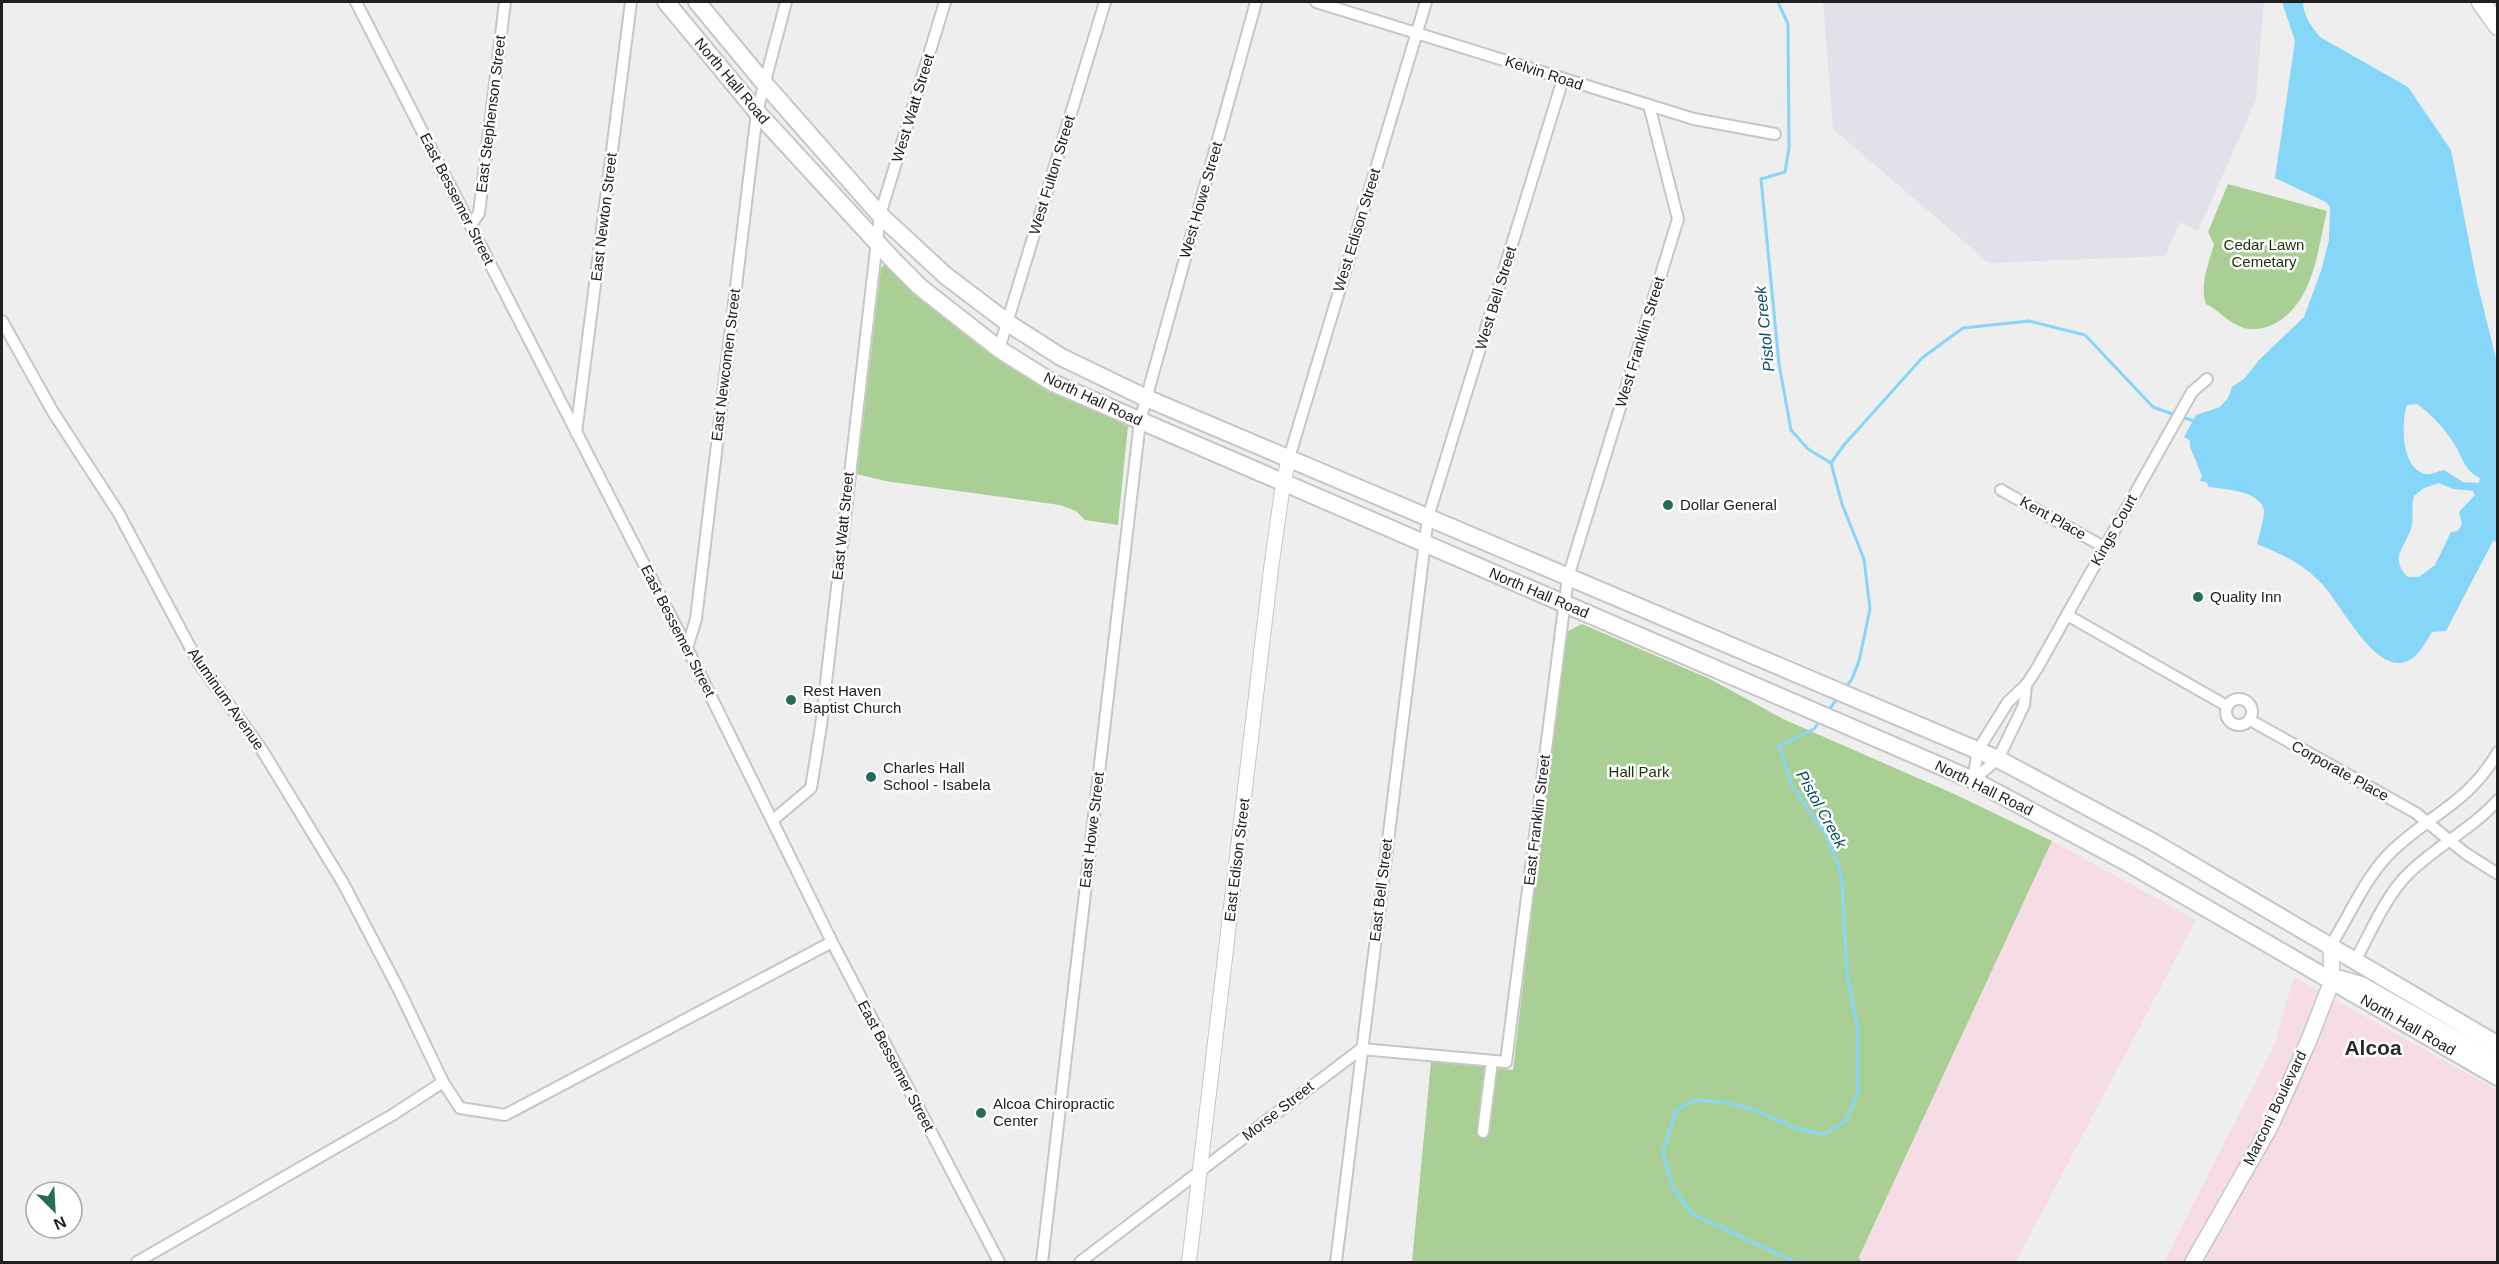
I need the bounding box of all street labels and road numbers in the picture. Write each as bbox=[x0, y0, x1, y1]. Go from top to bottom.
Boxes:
street label: East Stephenson Street bbox=[472, 33, 509, 194]
street label: North Hall Road bbox=[692, 34, 773, 127]
street label: West Watt Street bbox=[888, 51, 937, 164]
street label: Kelvin Road bbox=[1503, 52, 1585, 93]
street label: West Fulton Street bbox=[1025, 112, 1078, 237]
street label: East Bessemer Street bbox=[417, 130, 499, 268]
street label: West Howe Street bbox=[1176, 139, 1226, 260]
street label: East Newton Street bbox=[587, 151, 620, 282]
street label: West Edison Street bbox=[1330, 165, 1384, 294]
street label: West Bell Street bbox=[1472, 243, 1520, 352]
street label: West Franklin Street bbox=[1612, 274, 1668, 409]
street label: East Newcomen Street bbox=[708, 287, 743, 442]
street label: North Hall Road bbox=[1041, 368, 1145, 429]
street label: East Watt Street bbox=[828, 470, 857, 581]
street label: Kings Court bbox=[2087, 491, 2140, 568]
street label: Kent Place bbox=[2017, 493, 2089, 543]
street label: East Bessemer Street bbox=[638, 562, 720, 700]
street label: North Hall Road bbox=[1487, 564, 1592, 621]
street label: Aluminum Avenue bbox=[185, 644, 268, 753]
street label: Corporate Place bbox=[2289, 737, 2392, 804]
street label: East Franklin Street bbox=[1520, 753, 1553, 886]
street label: North Hall Road bbox=[1933, 757, 2036, 819]
street label: East Howe Street bbox=[1076, 770, 1107, 889]
street label: East Edison Street bbox=[1220, 796, 1253, 923]
street label: East Bell Street bbox=[1366, 837, 1395, 942]
street label: North Hall Road bbox=[2358, 991, 2459, 1059]
street label: East Bessemer Street bbox=[855, 997, 939, 1135]
street label: Marconi Boulevard bbox=[2239, 1048, 2310, 1168]
street label: Morse Street bbox=[1239, 1077, 1317, 1144]

